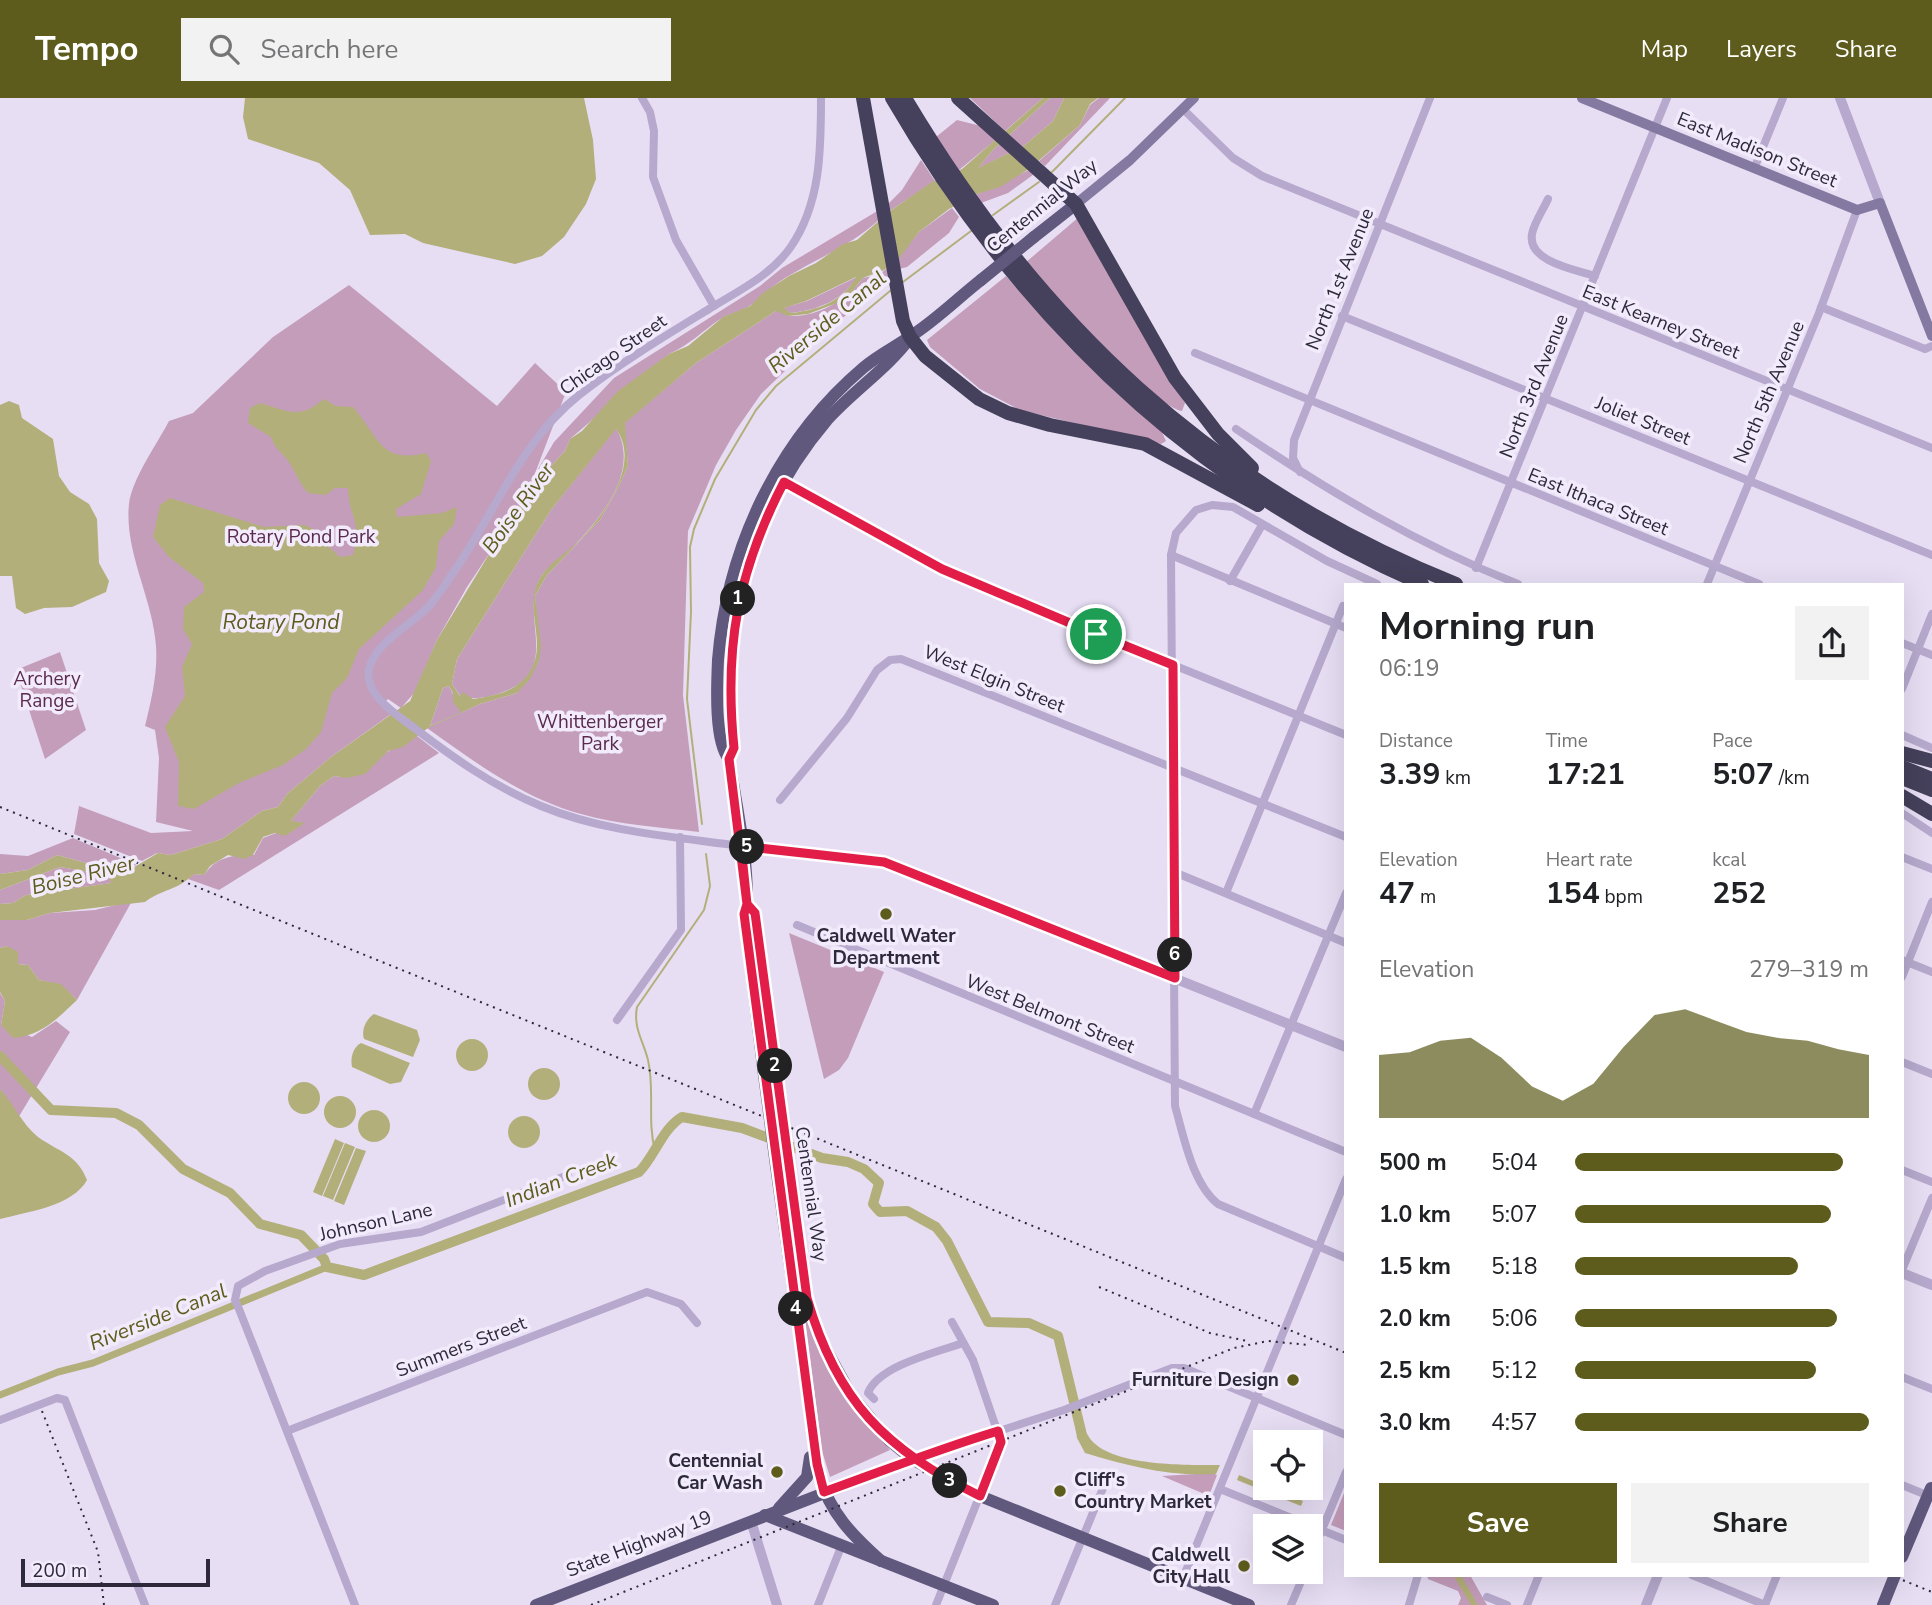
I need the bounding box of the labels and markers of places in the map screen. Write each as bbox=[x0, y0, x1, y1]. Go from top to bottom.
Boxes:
pin: 1 bbox=[720, 582, 756, 616]
pin bbox=[1066, 604, 1126, 664]
pin: 5 bbox=[730, 830, 764, 864]
marker: Caldwell Water Department bbox=[878, 906, 894, 922]
place label: Caldwell Water Department bbox=[816, 923, 956, 971]
pin: 6 bbox=[1158, 938, 1192, 972]
pin: 2 bbox=[758, 1048, 792, 1084]
pin: 4 bbox=[778, 1292, 814, 1326]
place label: Furniture Design bbox=[1132, 1367, 1279, 1393]
marker: Furniture Design bbox=[1285, 1372, 1301, 1388]
place label: Centennial Car Wash bbox=[668, 1448, 763, 1496]
marker: Centennial Car Wash bbox=[769, 1464, 785, 1480]
pin: 3 bbox=[932, 1464, 968, 1498]
place label: Cliff's Country Market bbox=[1074, 1467, 1212, 1515]
marker: Cliff's Country Market bbox=[1052, 1483, 1068, 1499]
place label: Caldwell City Hall bbox=[1151, 1542, 1230, 1590]
marker: Caldwell City Hall bbox=[1236, 1558, 1252, 1574]

